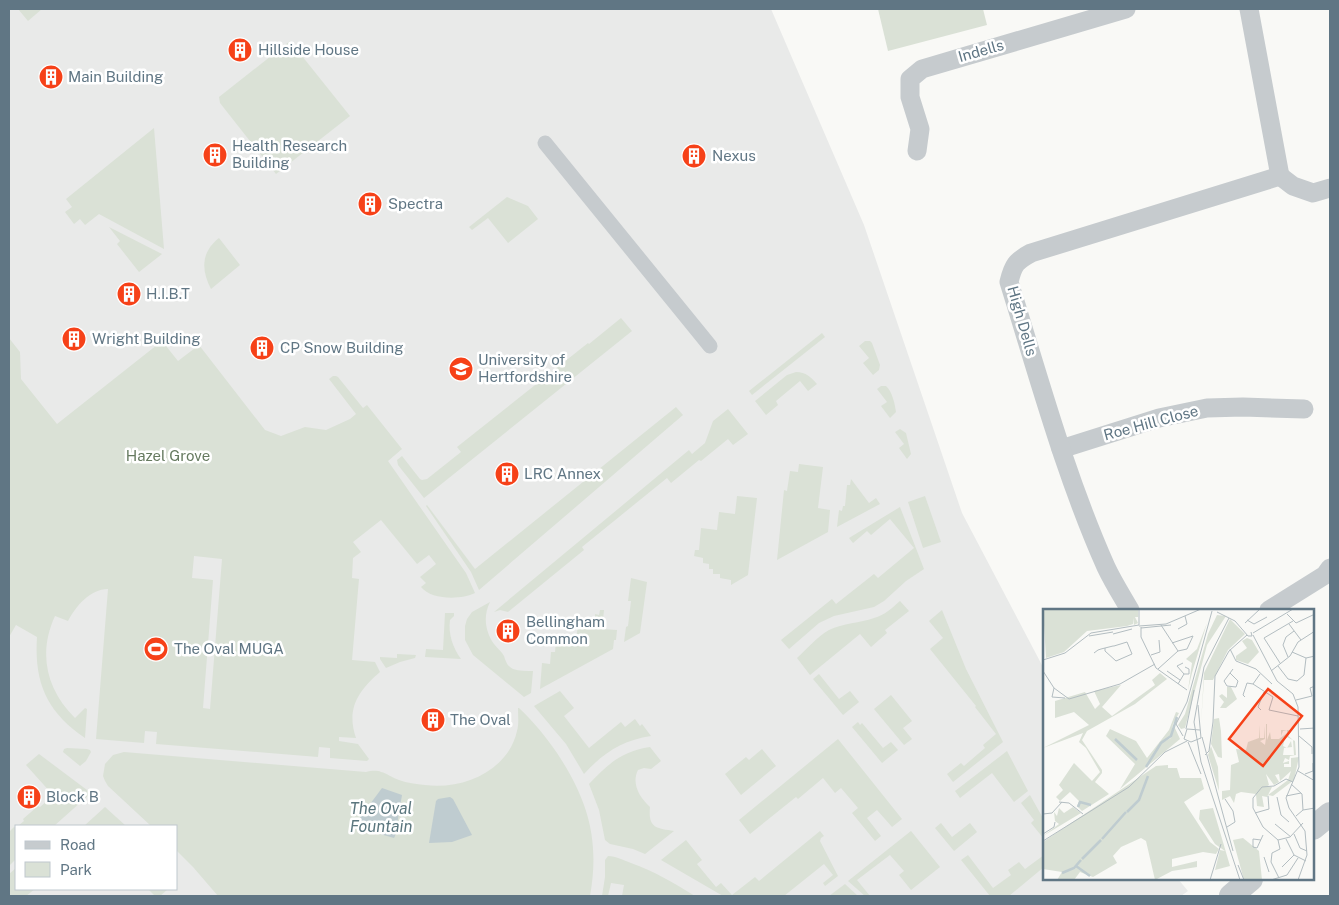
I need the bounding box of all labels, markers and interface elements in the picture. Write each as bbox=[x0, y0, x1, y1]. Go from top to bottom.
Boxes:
street label: Indells bbox=[956, 36, 1006, 65]
building icon: Hillside House bbox=[227, 37, 253, 63]
place label: Hillside House bbox=[258, 41, 359, 58]
building icon: Main Building bbox=[38, 64, 64, 90]
place label: Main Building bbox=[68, 68, 163, 85]
place label: Health Research Building bbox=[232, 137, 347, 171]
building icon: Health Research Building bbox=[202, 142, 228, 168]
building icon: Nexus bbox=[681, 143, 707, 169]
place label: Nexus bbox=[712, 147, 756, 164]
building icon: Spectra bbox=[357, 191, 383, 217]
place label: Spectra bbox=[388, 195, 443, 212]
building icon: H.I.B.T bbox=[116, 281, 142, 307]
street label: High Dells bbox=[1004, 284, 1041, 358]
place label: H.I.B.T bbox=[146, 285, 190, 302]
building icon: Wright Building bbox=[61, 326, 87, 352]
place label: Wright Building bbox=[92, 330, 201, 347]
building icon: CP Snow Building bbox=[249, 335, 275, 361]
place label: CP Snow Building bbox=[280, 339, 404, 356]
place label: University of Hertfordshire bbox=[478, 351, 572, 385]
school or university icon: University of Hertfordshire bbox=[448, 356, 474, 382]
street label: Roe Hill Close bbox=[1102, 402, 1200, 443]
park label: Hazel Grove bbox=[126, 447, 210, 464]
building icon: LRC Annex bbox=[494, 461, 520, 487]
place label: LRC Annex bbox=[524, 465, 601, 482]
inset map bbox=[1043, 609, 1314, 880]
place label: Bellingham Common bbox=[526, 613, 605, 647]
building icon: Bellingham Common bbox=[495, 618, 521, 644]
sports icon: The Oval MUGA bbox=[143, 636, 169, 662]
place label: The Oval MUGA bbox=[174, 640, 284, 657]
building icon: The Oval bbox=[420, 707, 446, 733]
place label: The Oval bbox=[450, 711, 511, 728]
building icon: Block B bbox=[16, 784, 42, 810]
place label: Block B bbox=[46, 788, 99, 805]
water label: The Oval Fountain bbox=[350, 799, 412, 836]
legend bbox=[15, 825, 178, 890]
text: Road bbox=[60, 836, 96, 853]
text: Park bbox=[60, 861, 92, 878]

